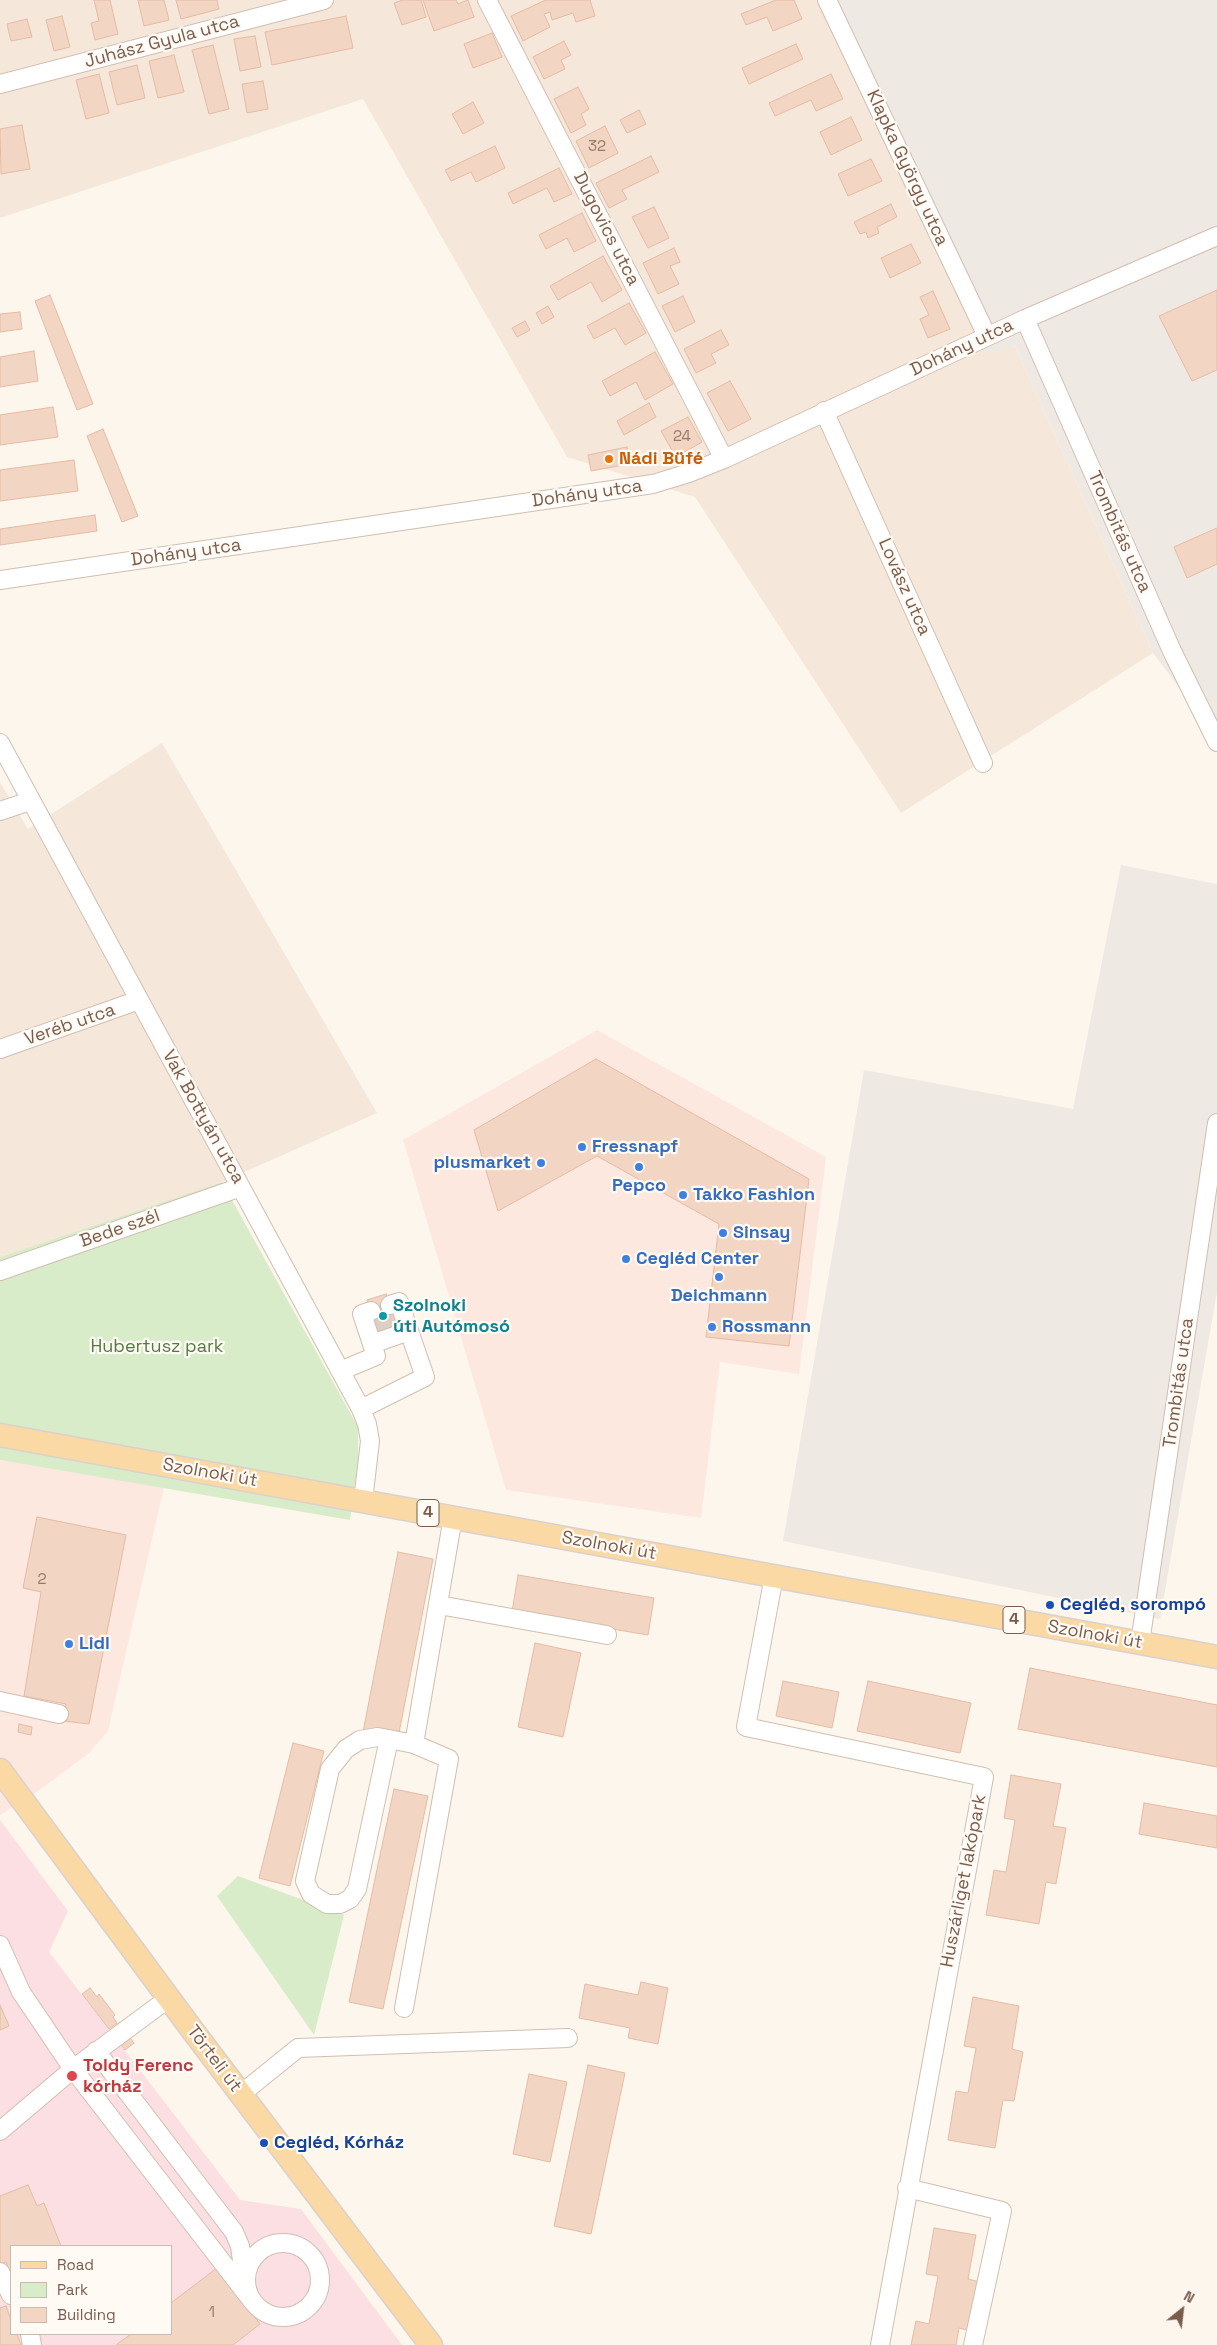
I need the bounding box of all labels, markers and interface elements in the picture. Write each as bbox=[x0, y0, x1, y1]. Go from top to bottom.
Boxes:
street label: Juhász Gyula utca bbox=[82, 11, 242, 73]
street label: Klapka György utca bbox=[861, 87, 953, 249]
house number: 32 bbox=[588, 138, 606, 156]
street label: Dugovics utca bbox=[568, 169, 644, 289]
street label: Dohány utca bbox=[907, 315, 1017, 381]
house number: 24 bbox=[673, 428, 691, 446]
place label: Nádi Büfé bbox=[619, 448, 703, 470]
marker: Nádi Büfé bbox=[603, 453, 615, 465]
street label: Trombitás utca bbox=[1082, 468, 1156, 596]
street label: Dohány utca bbox=[531, 476, 643, 512]
street label: Dohány utca bbox=[130, 535, 242, 571]
street label: Lovász utca bbox=[873, 535, 935, 639]
street label: Veréb utca bbox=[22, 999, 118, 1051]
street label: Vak Bottyán utca bbox=[157, 1046, 249, 1188]
place label: Fressnapf bbox=[592, 1136, 678, 1158]
marker: Fressnapf bbox=[576, 1141, 588, 1153]
place label: plusmarket bbox=[433, 1152, 531, 1174]
marker: plusmarket bbox=[535, 1157, 547, 1169]
marker: Pepco bbox=[633, 1161, 645, 1173]
place label: Pepco bbox=[612, 1175, 666, 1197]
place label: Takko Fashion bbox=[693, 1184, 815, 1206]
marker: Takko Fashion bbox=[677, 1189, 689, 1201]
street label: Bede szél bbox=[77, 1205, 163, 1253]
place label: Sinsay bbox=[733, 1222, 790, 1244]
marker: Sinsay bbox=[717, 1227, 729, 1239]
place label: Cegléd Center bbox=[636, 1248, 759, 1270]
marker: Cegléd Center bbox=[620, 1253, 632, 1265]
marker: Deichmann bbox=[713, 1271, 725, 1283]
place label: Deichmann bbox=[671, 1285, 767, 1307]
place label: Szolnoki úti Autómosó bbox=[393, 1295, 510, 1338]
marker: Szolnoki úti Autómosó bbox=[377, 1310, 389, 1322]
place label: Rossmann bbox=[722, 1316, 811, 1338]
street label: Trombitás utca bbox=[1159, 1317, 1199, 1449]
marker: Rossmann bbox=[706, 1321, 718, 1333]
park label: Hubertusz park bbox=[90, 1336, 224, 1358]
street label: Szolnoki út bbox=[161, 1454, 259, 1492]
road number: 4 bbox=[417, 1500, 439, 1526]
street label: Szolnoki út bbox=[560, 1527, 658, 1565]
house number: 2 bbox=[37, 1571, 47, 1589]
place label: Cegléd, sorompó bbox=[1060, 1594, 1206, 1616]
marker: Cegléd, sorompó bbox=[1044, 1599, 1056, 1611]
road number: 4 bbox=[1003, 1606, 1025, 1634]
street label: Szolnoki út bbox=[1046, 1616, 1144, 1654]
place label: Lidl bbox=[79, 1633, 110, 1655]
marker: Lidl bbox=[63, 1638, 75, 1650]
street label: Huszárliget lakópark bbox=[937, 1793, 991, 1969]
street label: Törteli út bbox=[182, 2021, 246, 2097]
place label: Toldy Ferenc kórház bbox=[83, 2055, 194, 2098]
marker: Toldy Ferenc kórház bbox=[65, 2069, 79, 2083]
place label: Cegléd, Kórház bbox=[274, 2132, 404, 2154]
marker: Cegléd, Kórház bbox=[258, 2137, 270, 2149]
legend bbox=[10, 2245, 172, 2335]
text: Road bbox=[57, 2255, 94, 2274]
text: Park bbox=[57, 2280, 88, 2299]
north arrow bbox=[1157, 2285, 1207, 2335]
text: N bbox=[1181, 2287, 1198, 2307]
house number: 1 bbox=[209, 2304, 215, 2322]
text: Building bbox=[57, 2305, 116, 2324]

